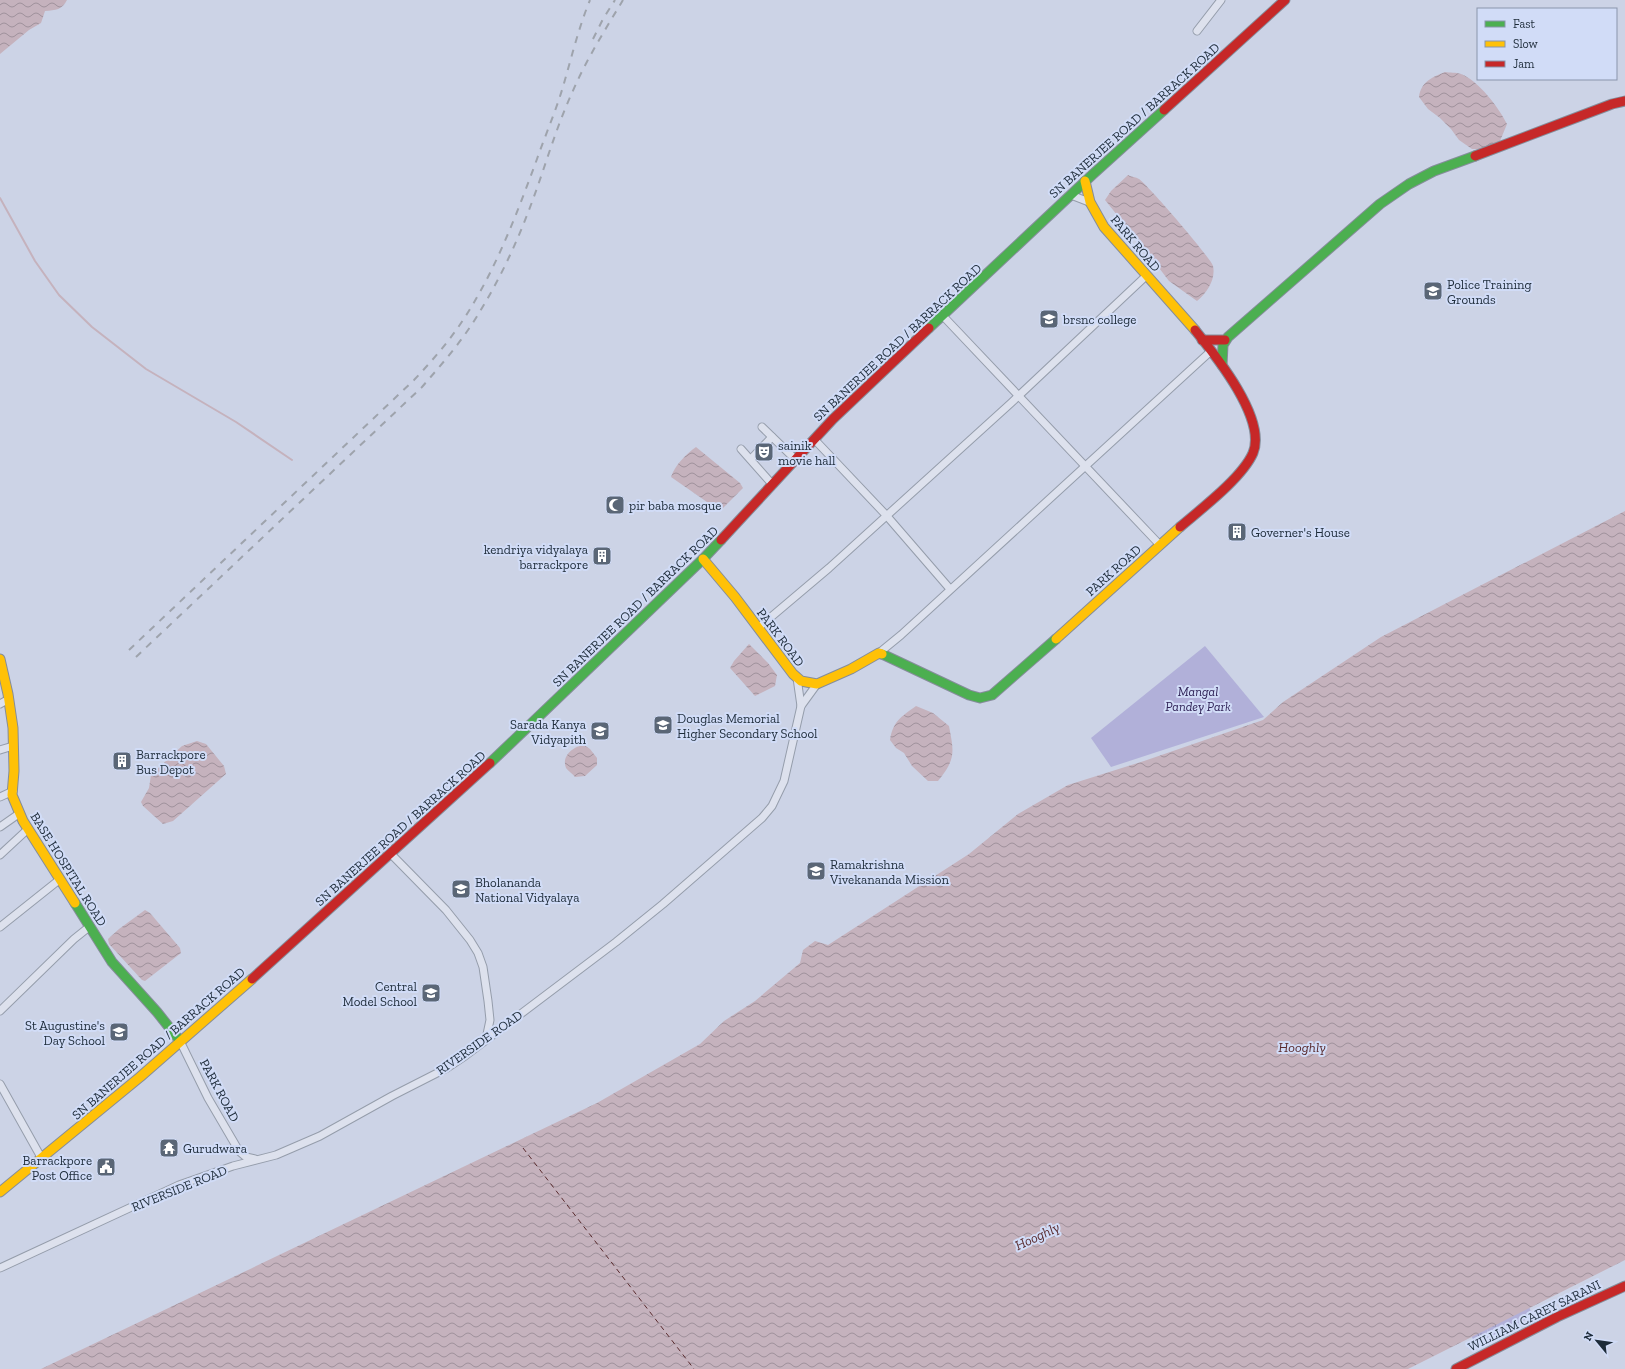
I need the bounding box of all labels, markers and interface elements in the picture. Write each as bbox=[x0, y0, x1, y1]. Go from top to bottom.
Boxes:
legend bbox=[1477, 8, 1617, 80]
text: Fast bbox=[1513, 17, 1536, 31]
text: Slow bbox=[1513, 37, 1539, 51]
street label: SN BANERJEE ROAD / BARRACK ROAD bbox=[1046, 40, 1223, 201]
text: Jam bbox=[1513, 57, 1535, 71]
street label: PARK ROAD bbox=[1108, 212, 1164, 275]
street label: SN BANERJEE ROAD / BARRACK ROAD bbox=[810, 260, 984, 424]
place label: Police Training Grounds bbox=[1447, 277, 1532, 307]
school or university icon: Police Training Grounds bbox=[1422, 280, 1444, 302]
school or university icon: brsnc college bbox=[1038, 308, 1060, 330]
place label: brsnc college bbox=[1062, 312, 1136, 327]
place label: sainik movie hall bbox=[778, 438, 836, 468]
theatre icon: sainik movie hall bbox=[753, 441, 775, 463]
mosque icon: pir baba mosque bbox=[604, 494, 626, 516]
place label: pir baba mosque bbox=[629, 498, 721, 513]
building icon: Governer's House bbox=[1226, 521, 1248, 543]
street label: SN BANERJEE ROAD / BARRACK ROAD bbox=[550, 523, 721, 690]
place label: Governer's House bbox=[1251, 525, 1350, 540]
place label: kendriya vidyalaya barrackpore bbox=[484, 542, 589, 572]
street label: PARK ROAD bbox=[1083, 542, 1144, 599]
building icon: kendriya vidyalaya barrackpore bbox=[591, 545, 613, 567]
street label: PARK ROAD bbox=[754, 605, 807, 669]
park label: Mangal Pandey Park bbox=[1165, 684, 1231, 714]
place label: Douglas Memorial Higher Secondary School bbox=[677, 711, 818, 741]
school or university icon: Douglas Memorial Higher Secondary School bbox=[652, 714, 674, 736]
place label: Sarada Kanya Vidyapith bbox=[510, 717, 587, 747]
school or university icon: Sarada Kanya Vidyapith bbox=[589, 720, 611, 742]
place label: Barrackpore Bus Depot bbox=[136, 747, 206, 777]
street label: SN BANERJEE ROAD / BARRACK ROAD bbox=[312, 748, 489, 909]
building icon: Barrackpore Bus Depot bbox=[111, 750, 133, 772]
street label: BASE HOSPITAL ROAD bbox=[27, 810, 110, 929]
place label: Ramakrishna Vivekananda Mission bbox=[829, 857, 950, 887]
school or university icon: Ramakrishna Vivekananda Mission bbox=[805, 860, 827, 882]
place label: Bholananda National Vidyalaya bbox=[475, 875, 580, 905]
school or university icon: Bholananda National Vidyalaya bbox=[450, 878, 472, 900]
street label: SN BANERJEE ROAD / BARRACK ROAD bbox=[69, 964, 248, 1123]
place label: Central Model School bbox=[342, 979, 418, 1009]
school or university icon: Central Model School bbox=[420, 982, 442, 1004]
street label: RIVERSIDE ROAD bbox=[433, 1007, 525, 1078]
place label: St Augustine's Day School bbox=[25, 1018, 106, 1048]
school or university icon: St Augustine's Day School bbox=[108, 1021, 130, 1043]
water label: Hooghly bbox=[1278, 1039, 1326, 1056]
street label: PARK ROAD bbox=[197, 1056, 242, 1124]
temple icon: Gurudwara bbox=[158, 1137, 180, 1159]
place label: Gurudwara bbox=[183, 1141, 248, 1156]
place label: Barrackpore Post Office bbox=[23, 1153, 92, 1183]
public building icon: Barrackpore Post Office bbox=[95, 1156, 117, 1178]
street label: RIVERSIDE ROAD bbox=[129, 1162, 229, 1214]
water label: Hooghly bbox=[1012, 1219, 1063, 1254]
street label: WILLIAM CAREY SARANI bbox=[1465, 1276, 1603, 1354]
north arrow bbox=[1577, 1321, 1617, 1361]

